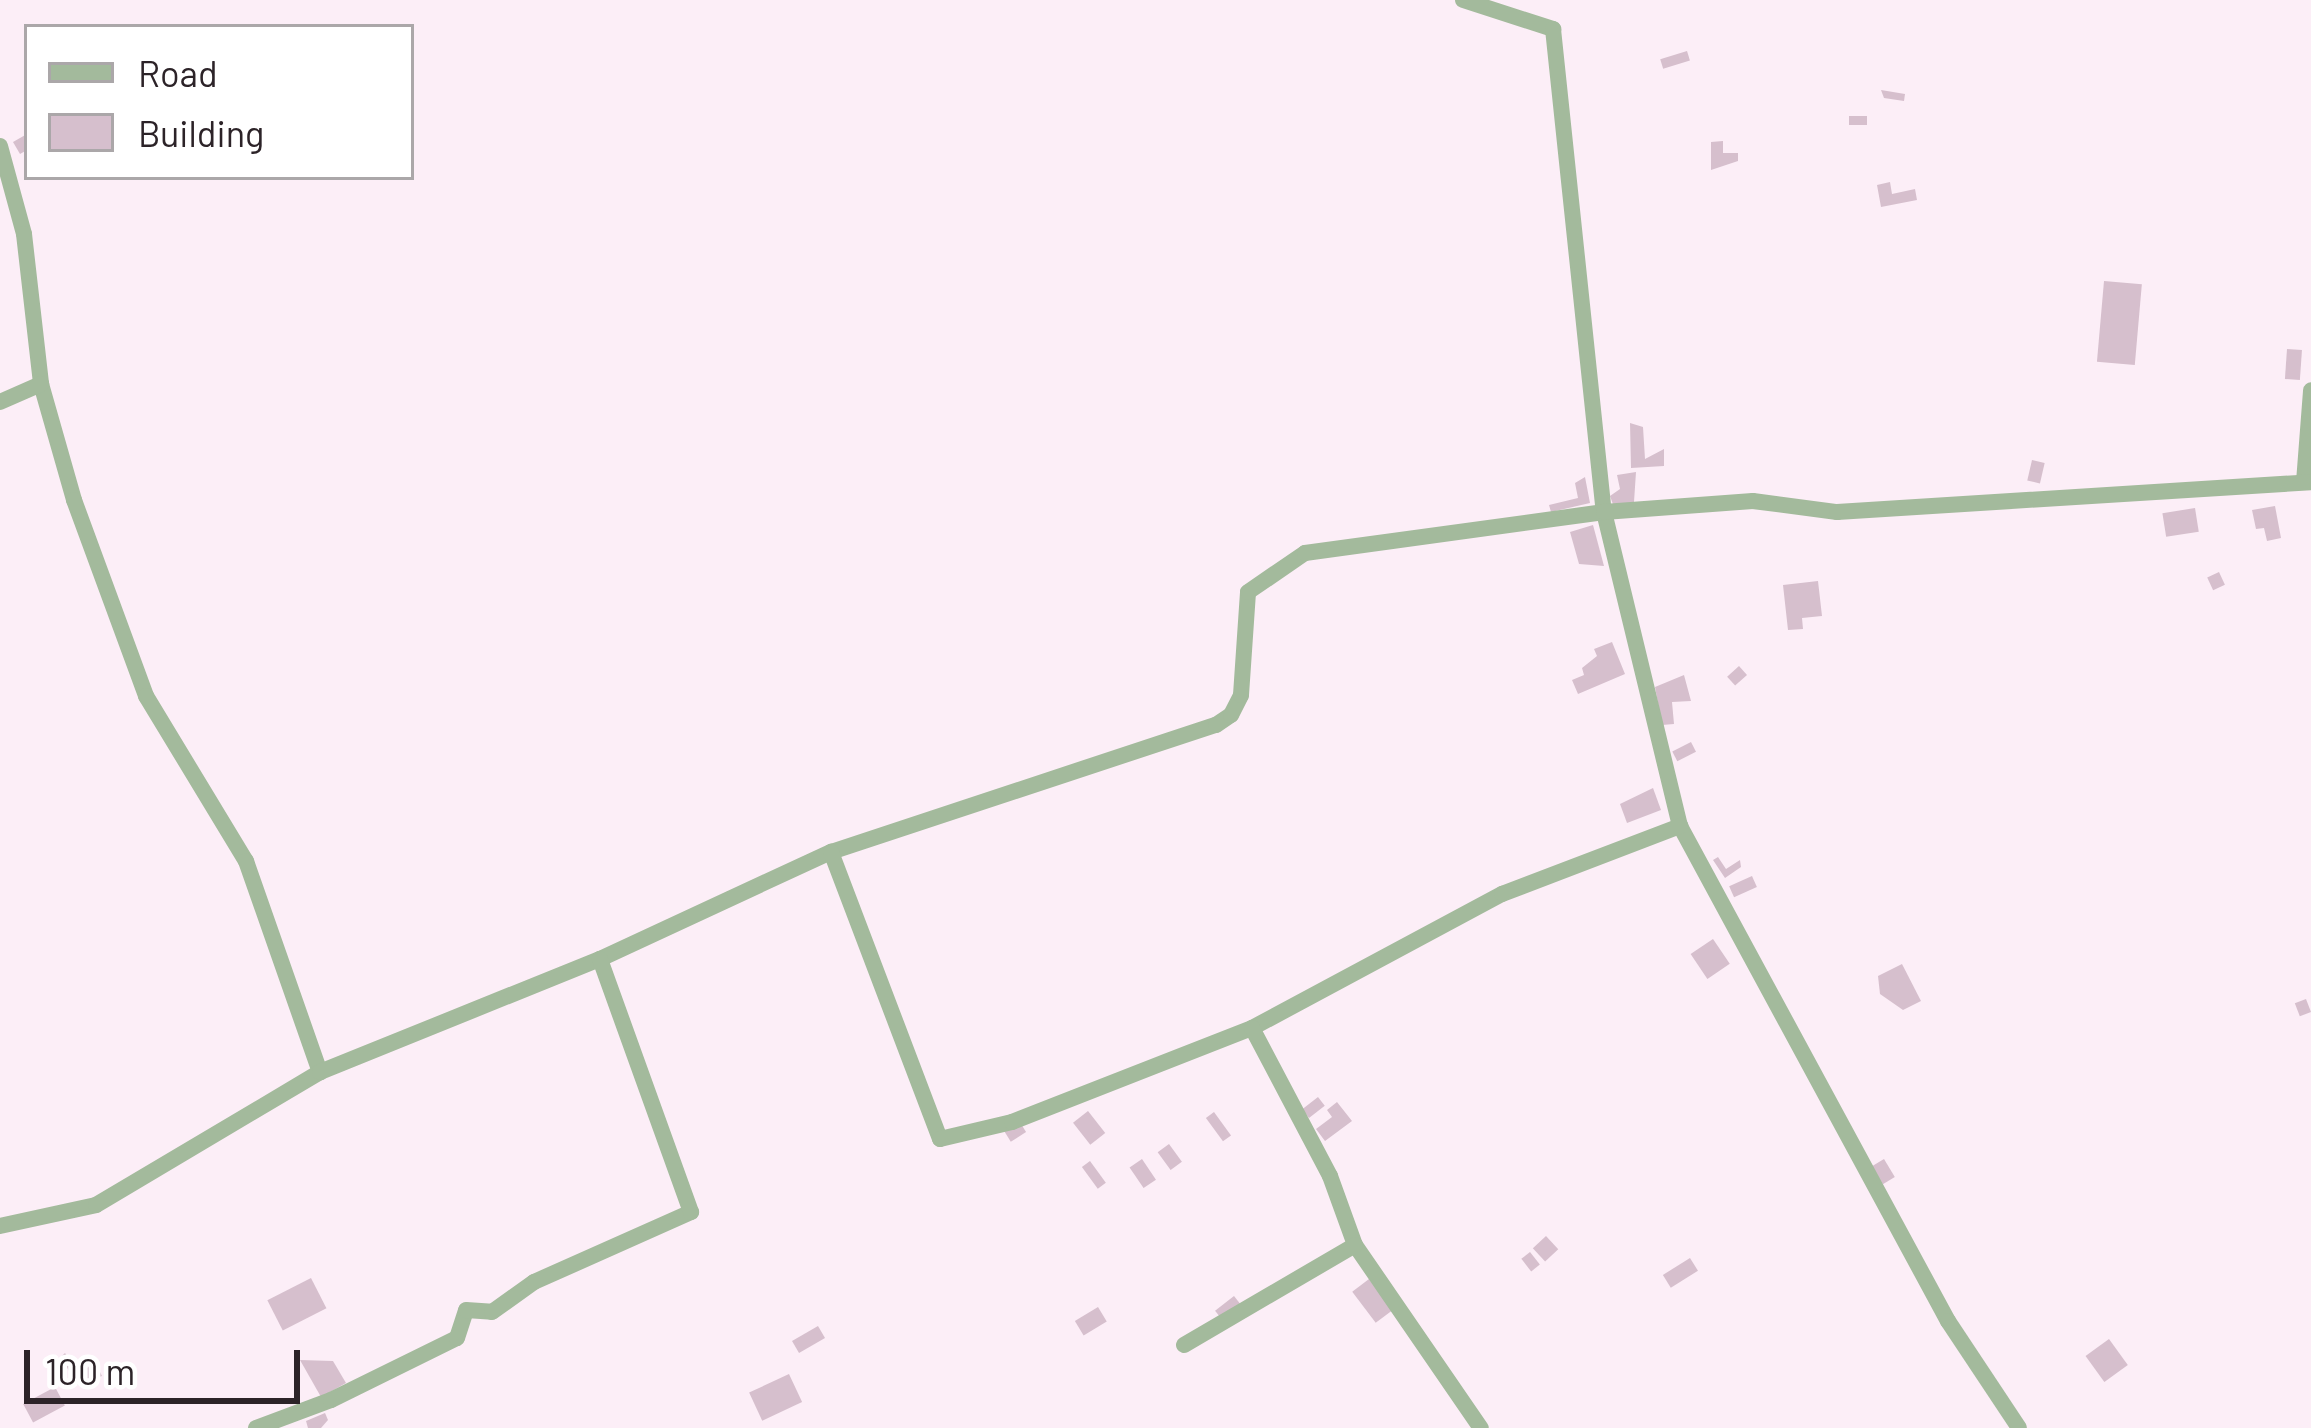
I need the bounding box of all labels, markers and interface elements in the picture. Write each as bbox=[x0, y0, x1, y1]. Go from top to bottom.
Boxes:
legend bbox=[24, 24, 414, 180]
text: Road bbox=[138, 51, 218, 94]
text: Building bbox=[138, 111, 264, 154]
scale bar bbox=[30, 1326, 306, 1400]
text: 100 m bbox=[45, 1349, 135, 1392]

